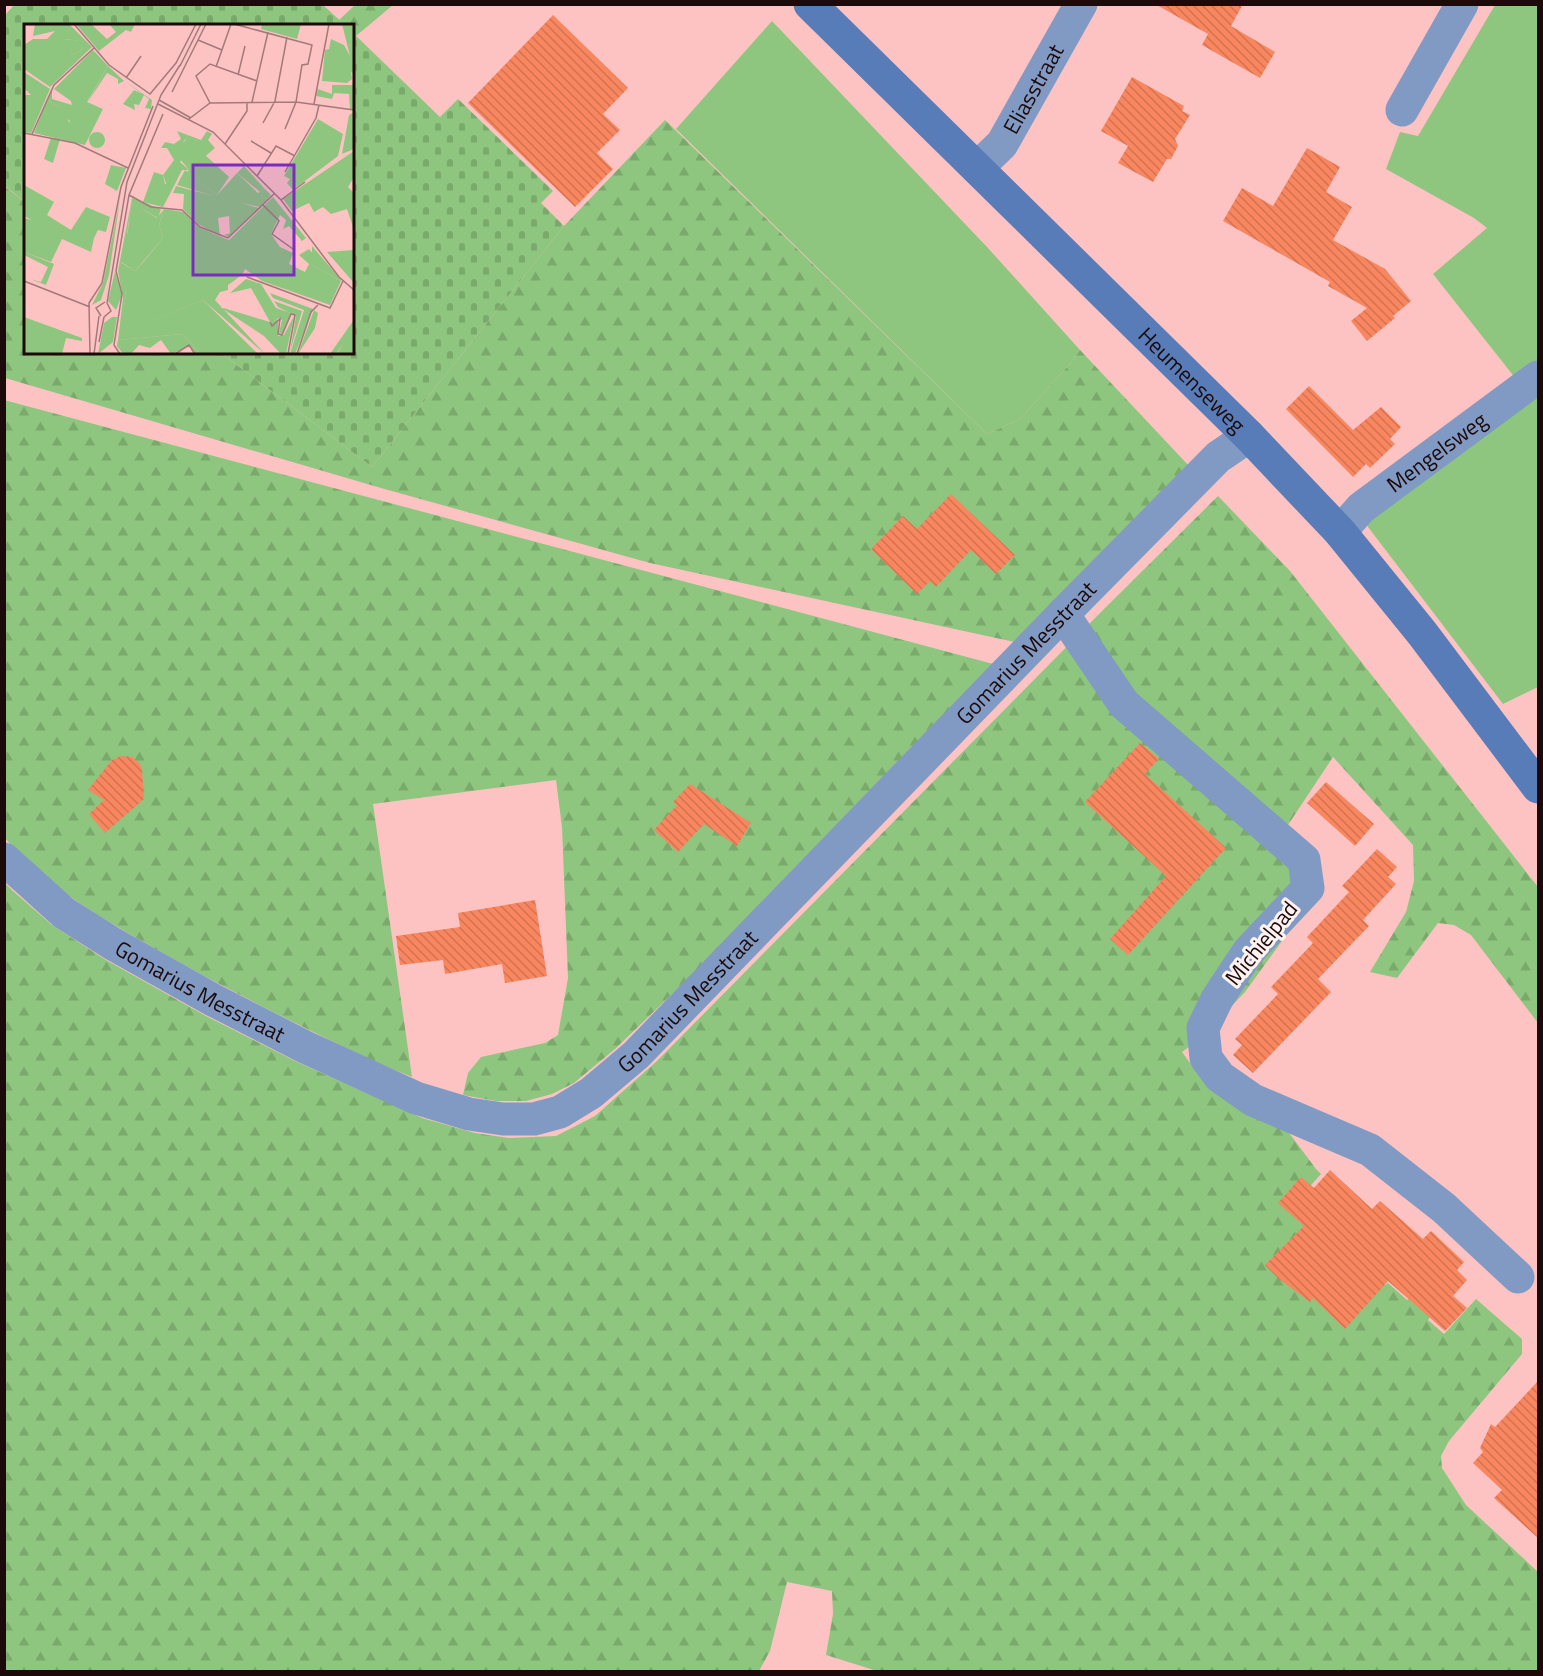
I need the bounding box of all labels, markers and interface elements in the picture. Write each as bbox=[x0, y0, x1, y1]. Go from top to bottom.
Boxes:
inset map bbox=[24, 24, 354, 354]
street label: Eliasstraat bbox=[994, 37, 1072, 140]
street label: Heumenseweg bbox=[1130, 319, 1254, 441]
street label: Mengelsweg bbox=[1379, 403, 1494, 501]
street label: Gomarius Messtraat bbox=[948, 573, 1104, 732]
street label: Michielpad bbox=[1216, 893, 1306, 993]
street label: Gomarius Messtraat bbox=[610, 922, 766, 1081]
street label: Gomarius Messtraat bbox=[109, 932, 291, 1051]

